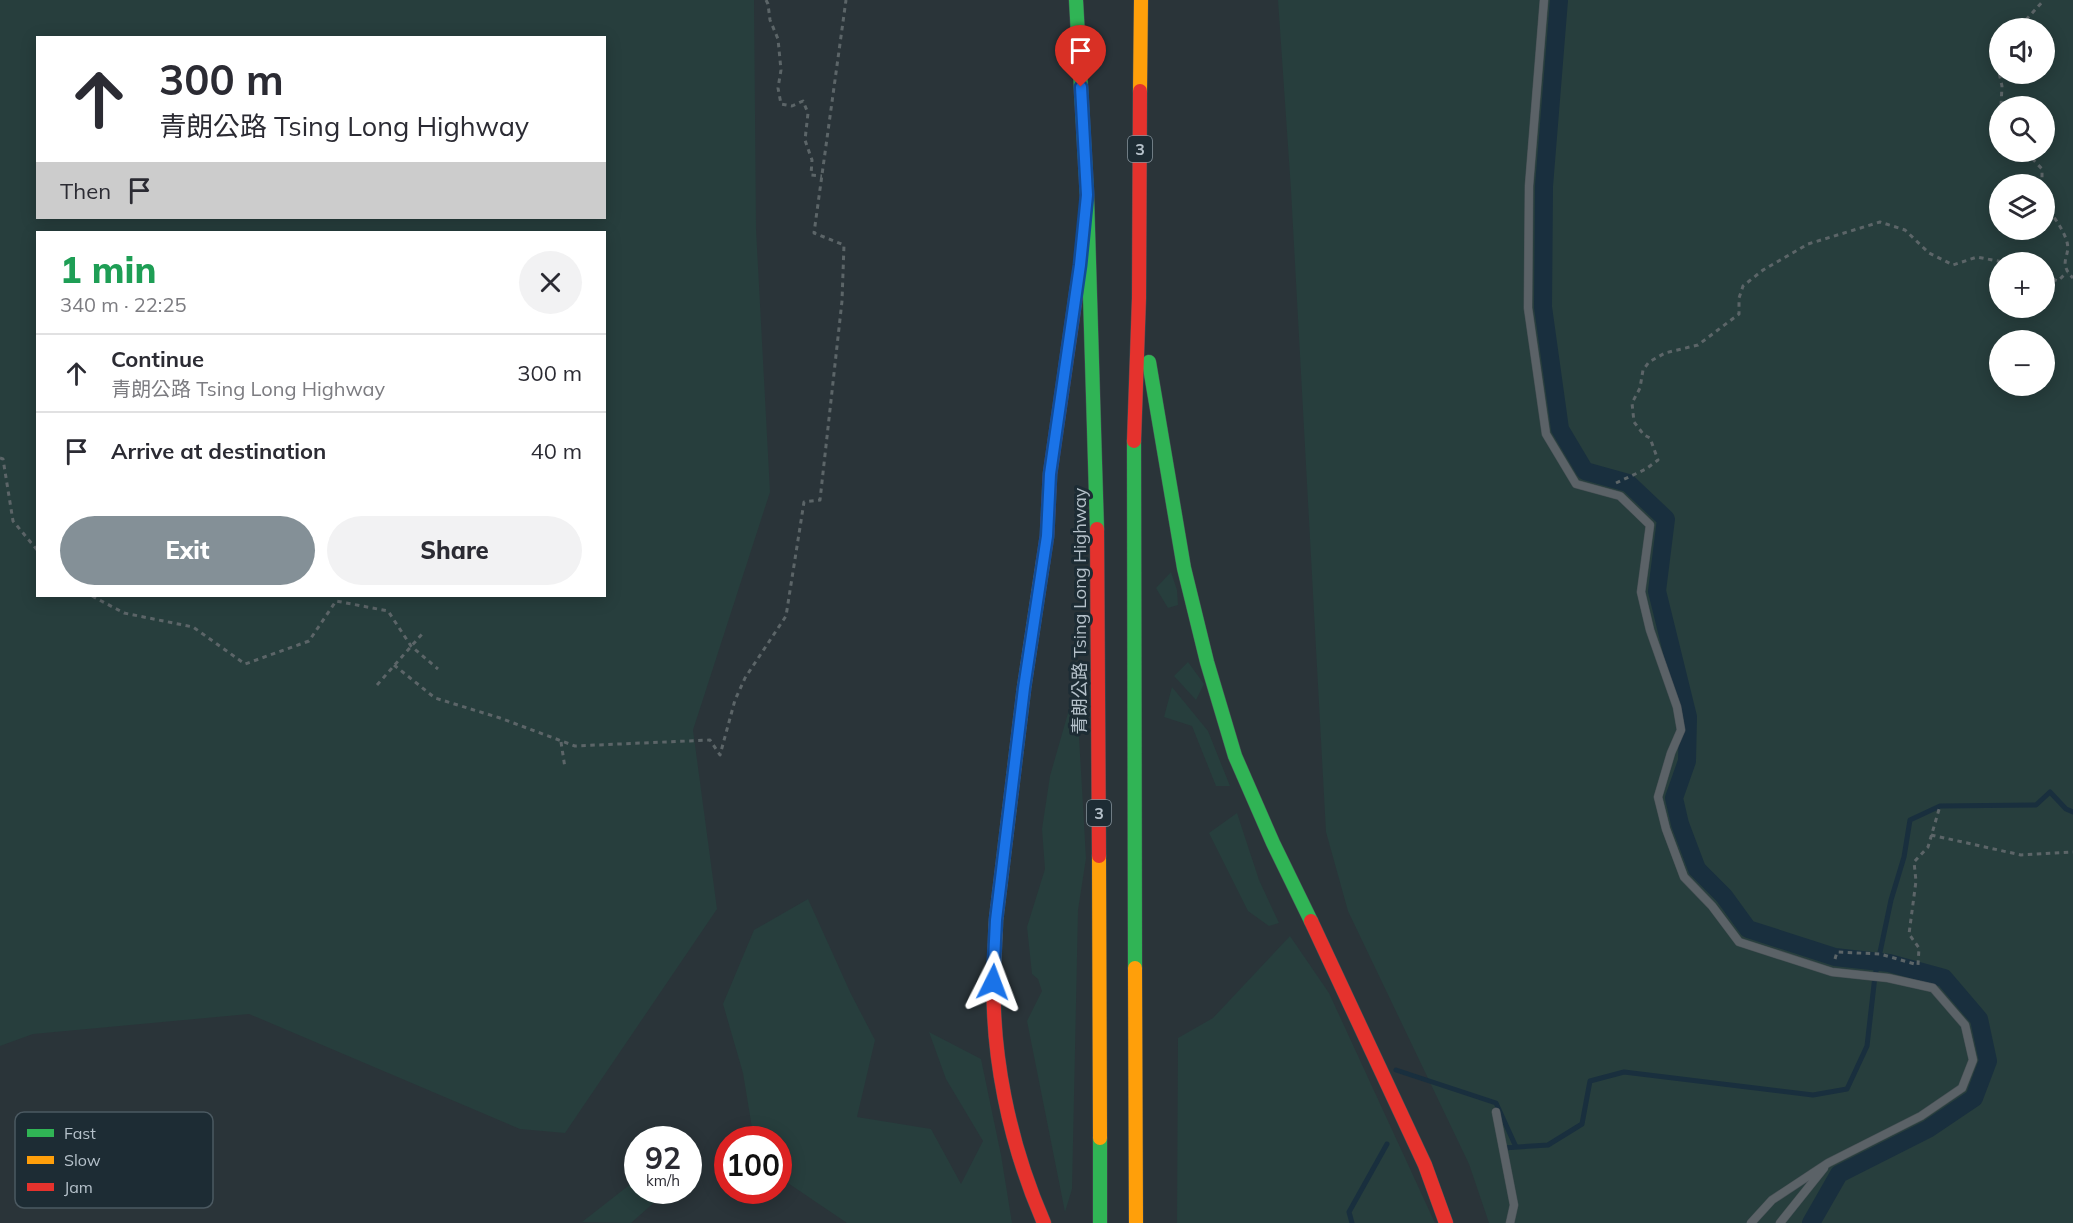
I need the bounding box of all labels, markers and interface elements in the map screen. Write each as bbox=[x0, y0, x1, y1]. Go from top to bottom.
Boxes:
map controls bbox=[1989, 18, 2055, 396]
button: sound bbox=[1989, 18, 2055, 84]
pin bbox=[1055, 25, 1106, 87]
icon: arrive bbox=[1064, 34, 1097, 67]
text: 300 m bbox=[159, 53, 284, 106]
icon: ahead bbox=[60, 60, 138, 138]
button: search bbox=[1989, 96, 2055, 162]
text: 青朗公路 Tsing Long Highway bbox=[159, 109, 529, 143]
road number: 3 bbox=[1128, 136, 1152, 162]
icon: arrive bbox=[123, 174, 156, 207]
button: layers bbox=[1989, 174, 2055, 240]
text: Then bbox=[60, 177, 111, 205]
text: 1 min bbox=[60, 247, 156, 292]
button: close bbox=[519, 251, 582, 314]
button: + bbox=[1989, 252, 2055, 318]
text: 340 m · 22:25 bbox=[60, 292, 186, 317]
button: − bbox=[1989, 330, 2055, 396]
text: Continue bbox=[111, 345, 204, 373]
icon: ahead bbox=[60, 357, 93, 390]
text: 300 m bbox=[517, 359, 582, 387]
text: 青朗公路 Tsing Long Highway bbox=[111, 376, 385, 401]
icon: arrive bbox=[60, 435, 93, 468]
text: Arrive at destination bbox=[111, 437, 326, 465]
text: 40 m bbox=[531, 437, 582, 465]
street label: 青朗公路 Tsing Long Highway bbox=[1068, 487, 1091, 734]
button: Exit bbox=[60, 516, 315, 585]
button: Share bbox=[327, 516, 582, 585]
road number: 3 bbox=[1087, 800, 1111, 826]
position arrow bbox=[961, 950, 1025, 1014]
legend bbox=[15, 1112, 213, 1208]
text: Fast bbox=[64, 1123, 96, 1143]
speed limit sign: 100 bbox=[714, 1126, 792, 1204]
text: 92 bbox=[645, 1139, 681, 1177]
text: Slow bbox=[64, 1150, 101, 1170]
text: km/h bbox=[646, 1171, 680, 1190]
text: Jam bbox=[64, 1177, 93, 1197]

